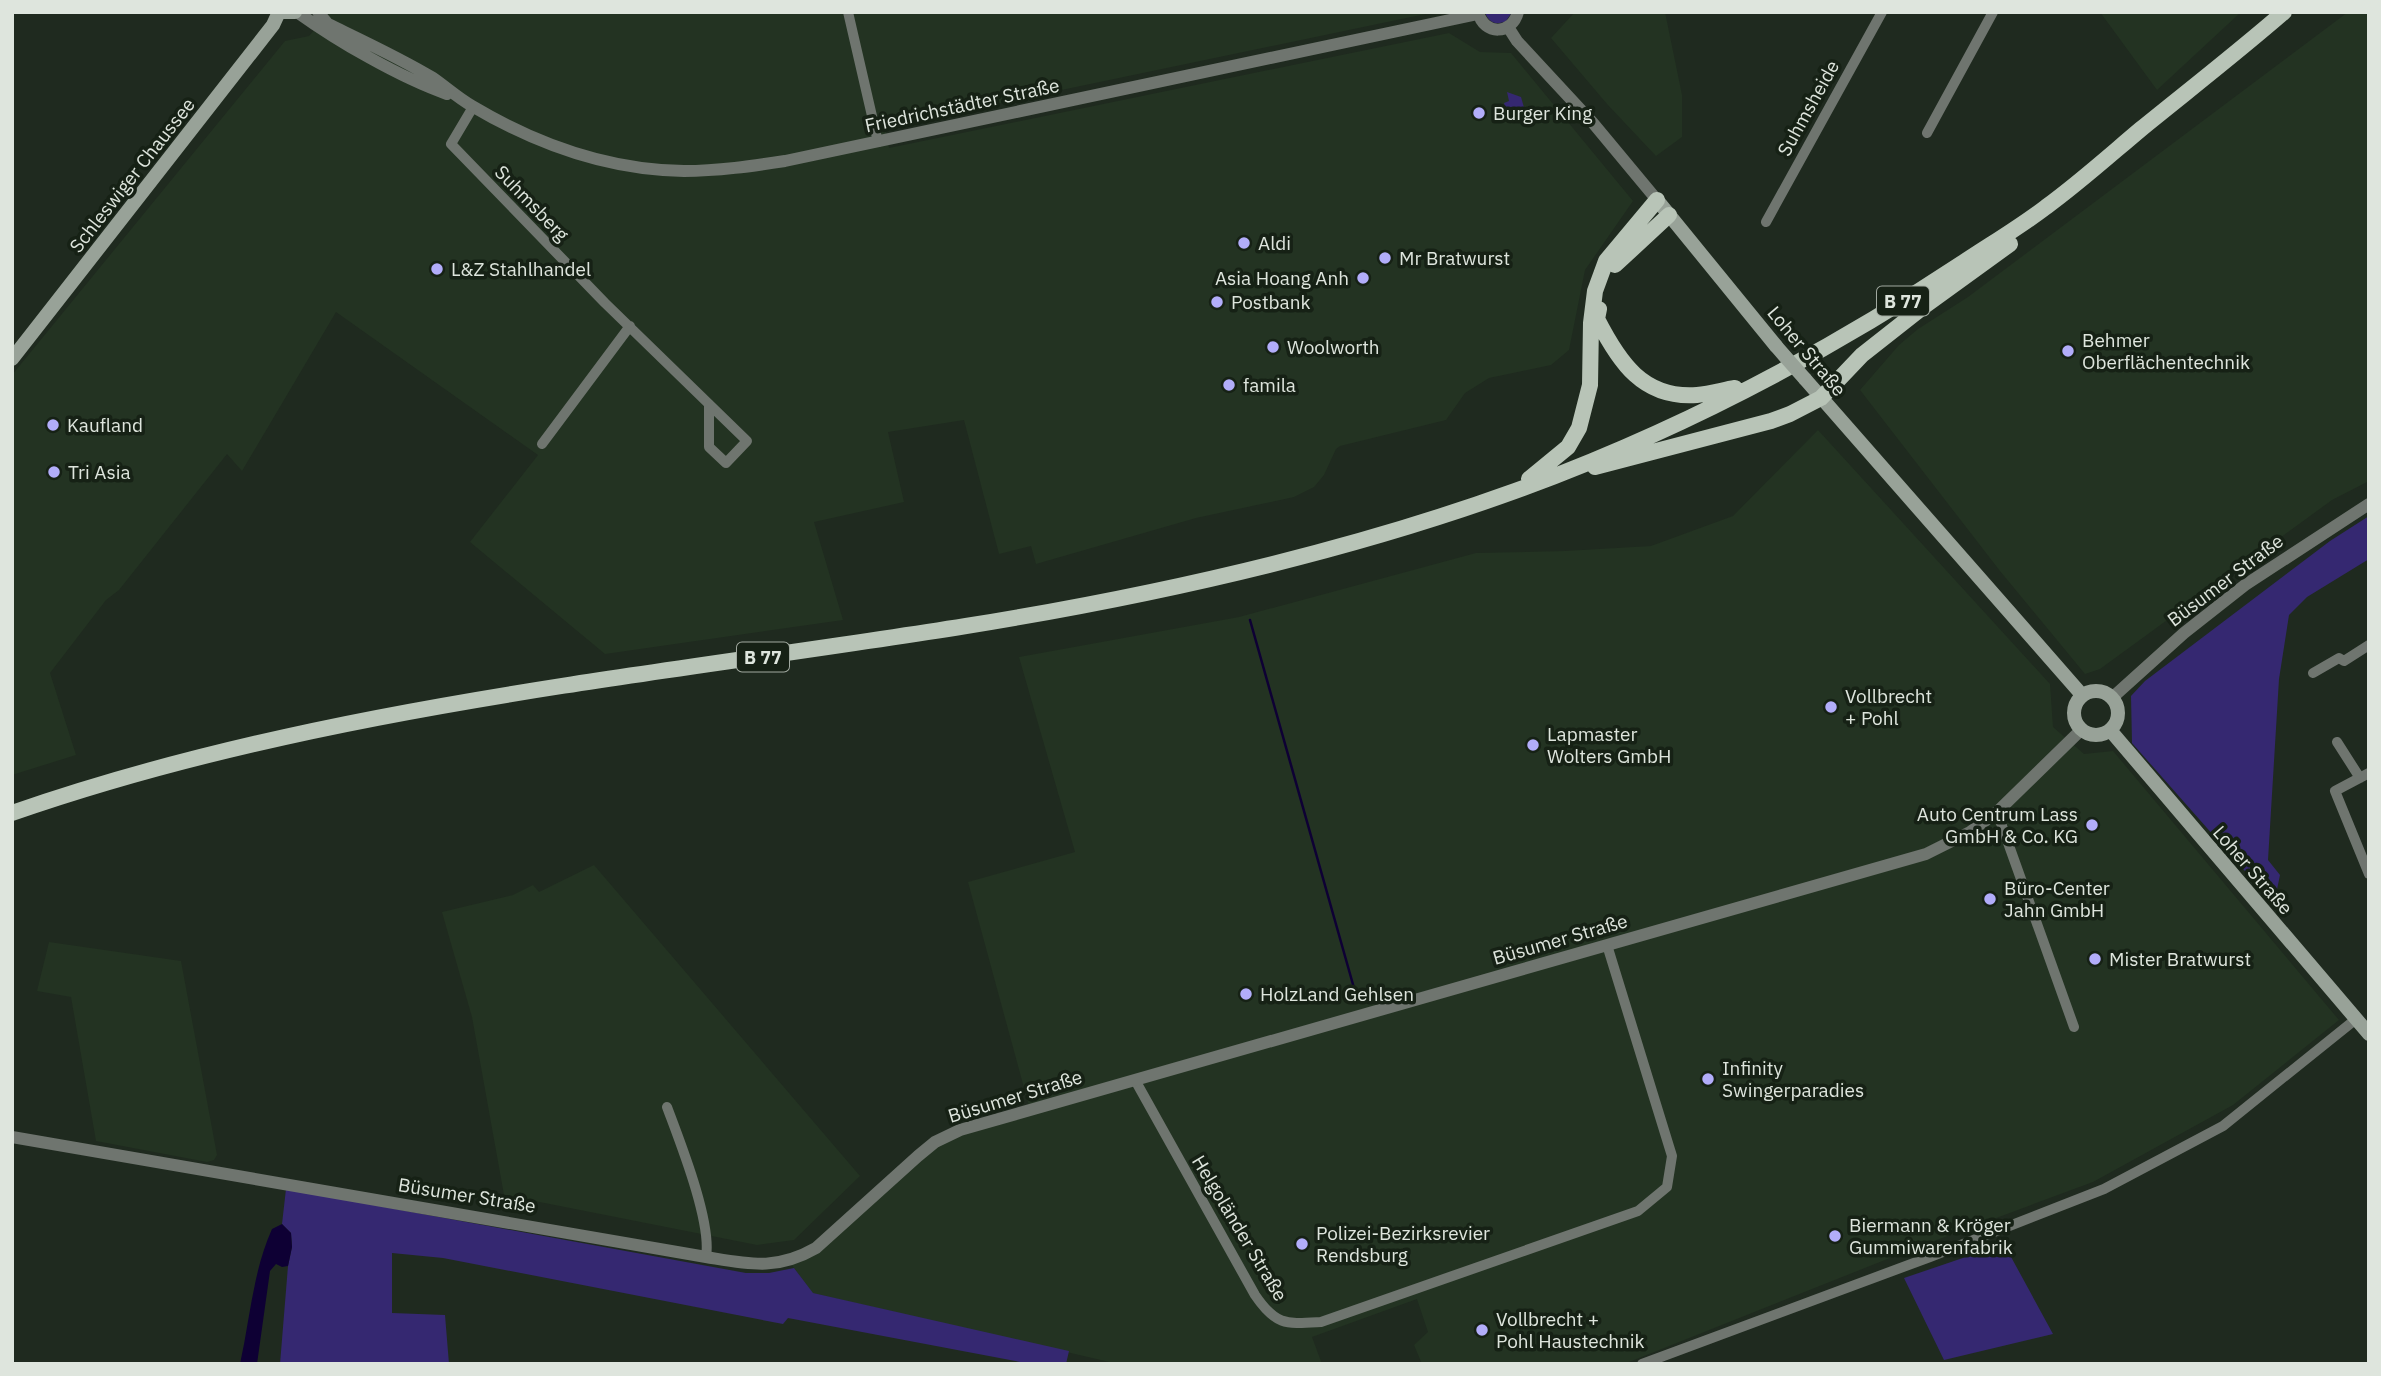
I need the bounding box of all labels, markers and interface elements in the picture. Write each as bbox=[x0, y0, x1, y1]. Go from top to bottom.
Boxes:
street label: Suhmsheide bbox=[1772, 56, 1844, 160]
street label: Friedrichstädter Straße bbox=[863, 73, 1061, 137]
street label: Schleswiger Chaussee bbox=[64, 93, 200, 257]
place label: Burger King bbox=[1493, 101, 1592, 125]
marker: Burger King bbox=[1471, 105, 1487, 121]
street label: Suhmsberg bbox=[490, 160, 574, 246]
place label: Aldi bbox=[1258, 231, 1291, 255]
marker: Aldi bbox=[1236, 235, 1252, 251]
place label: Mr Bratwurst bbox=[1399, 246, 1510, 270]
marker: Mr Bratwurst bbox=[1377, 250, 1393, 266]
place label: L&Z Stahlhandel bbox=[451, 257, 591, 281]
marker: L&Z Stahlhandel bbox=[429, 261, 445, 277]
place label: Asia Hoang Anh bbox=[1215, 266, 1349, 290]
marker: Asia Hoang Anh bbox=[1355, 270, 1371, 286]
road number: B 77 bbox=[1877, 286, 1929, 316]
place label: Postbank bbox=[1231, 290, 1311, 314]
marker: Postbank bbox=[1209, 294, 1225, 310]
street label: Loher Straße bbox=[1762, 301, 1852, 401]
place label: Behmer Oberflächentechnik bbox=[2082, 328, 2250, 374]
place label: Woolworth bbox=[1287, 335, 1380, 359]
marker: Woolworth bbox=[1265, 339, 1281, 355]
marker: Behmer Oberflächentechnik bbox=[2060, 343, 2076, 359]
place label: famila bbox=[1243, 373, 1296, 397]
marker: famila bbox=[1221, 377, 1237, 393]
place label: Kaufland bbox=[67, 413, 143, 437]
marker: Kaufland bbox=[45, 417, 61, 433]
place label: Tri Asia bbox=[68, 460, 131, 484]
marker: Tri Asia bbox=[46, 464, 62, 480]
street label: Büsumer Straße bbox=[2162, 529, 2288, 631]
road number: B 77 bbox=[737, 642, 789, 672]
place label: Vollbrecht + Pohl bbox=[1845, 684, 1932, 730]
marker: Vollbrecht + Pohl bbox=[1823, 699, 1839, 715]
place label: Lapmaster Wolters GmbH bbox=[1547, 722, 1671, 768]
marker: Lapmaster Wolters GmbH bbox=[1525, 737, 1541, 753]
place label: Auto Centrum Lass GmbH & Co. KG bbox=[1917, 802, 2078, 848]
marker: Auto Centrum Lass GmbH & Co. KG bbox=[2084, 817, 2100, 833]
street label: Loher Straße bbox=[2208, 821, 2298, 919]
place label: Büro-Center Jahn GmbH bbox=[2004, 876, 2110, 922]
marker: Büro-Center Jahn GmbH bbox=[1982, 891, 1998, 907]
street label: Büsumer Straße bbox=[1490, 908, 1630, 970]
place label: Mister Bratwurst bbox=[2109, 947, 2251, 971]
marker: Mister Bratwurst bbox=[2087, 951, 2103, 967]
place label: HolzLand Gehlsen bbox=[1260, 982, 1414, 1006]
marker: HolzLand Gehlsen bbox=[1238, 986, 1254, 1002]
place label: Infinity Swingerparadies bbox=[1722, 1056, 1864, 1102]
street label: Büsumer Straße bbox=[945, 1064, 1085, 1128]
marker: Infinity Swingerparadies bbox=[1700, 1071, 1716, 1087]
street label: Helgoländer Straße bbox=[1187, 1151, 1293, 1305]
street label: Büsumer Straße bbox=[396, 1172, 538, 1218]
place label: Biermann & Kröger Gummiwarenfabrik bbox=[1849, 1213, 2013, 1259]
place label: Polizei-Bezirksrevier Rendsburg bbox=[1316, 1221, 1490, 1267]
marker: Biermann & Kröger Gummiwarenfabrik bbox=[1827, 1228, 1843, 1244]
marker: Polizei-Bezirksrevier Rendsburg bbox=[1294, 1236, 1310, 1252]
place label: Vollbrecht + Pohl Haustechnik bbox=[1496, 1307, 1645, 1353]
marker: Vollbrecht + Pohl Haustechnik bbox=[1474, 1322, 1490, 1338]

